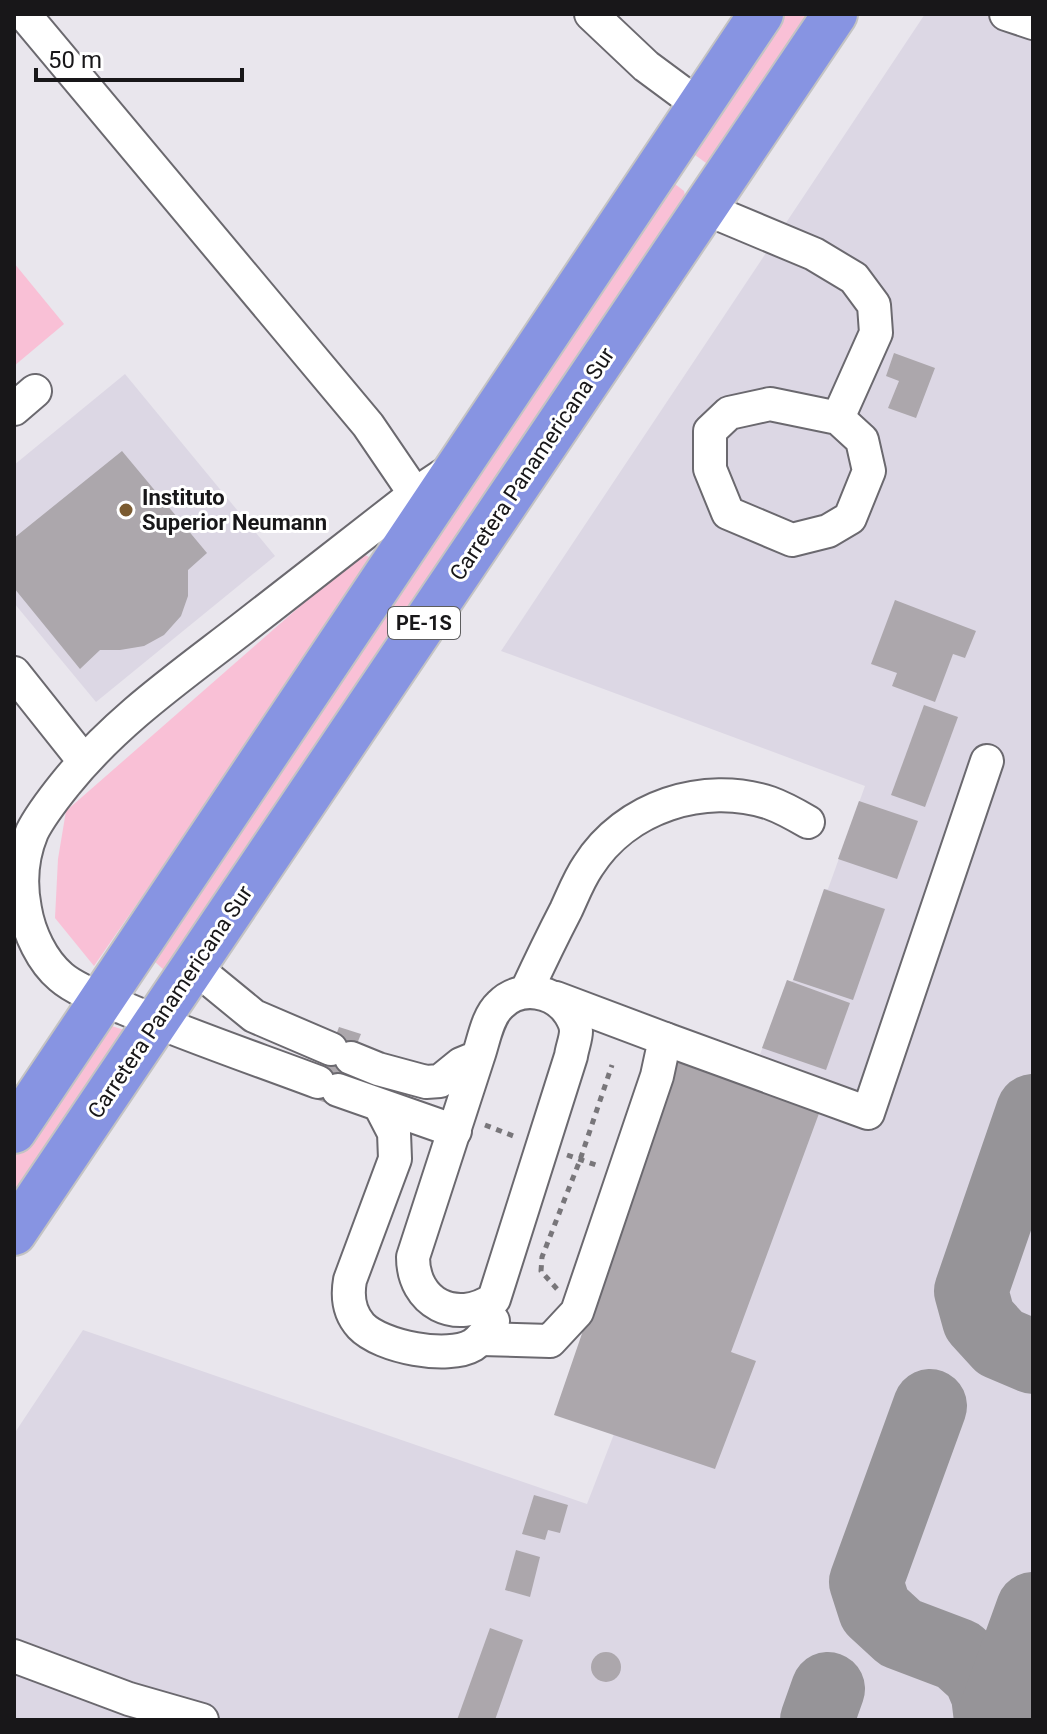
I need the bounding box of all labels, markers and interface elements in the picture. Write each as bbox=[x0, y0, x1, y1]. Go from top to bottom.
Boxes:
scale bar bbox=[36, 32, 242, 82]
text: 50 m bbox=[48, 46, 102, 74]
street label: Carretera Panamericana Sur bbox=[445, 342, 620, 585]
place label: Instituto Superior Neumann bbox=[142, 485, 327, 535]
marker: Instituto Superior Neumann bbox=[117, 501, 135, 519]
road number: PE-1S bbox=[388, 607, 460, 639]
street label: Carretera Panamericana Sur bbox=[83, 880, 258, 1123]

